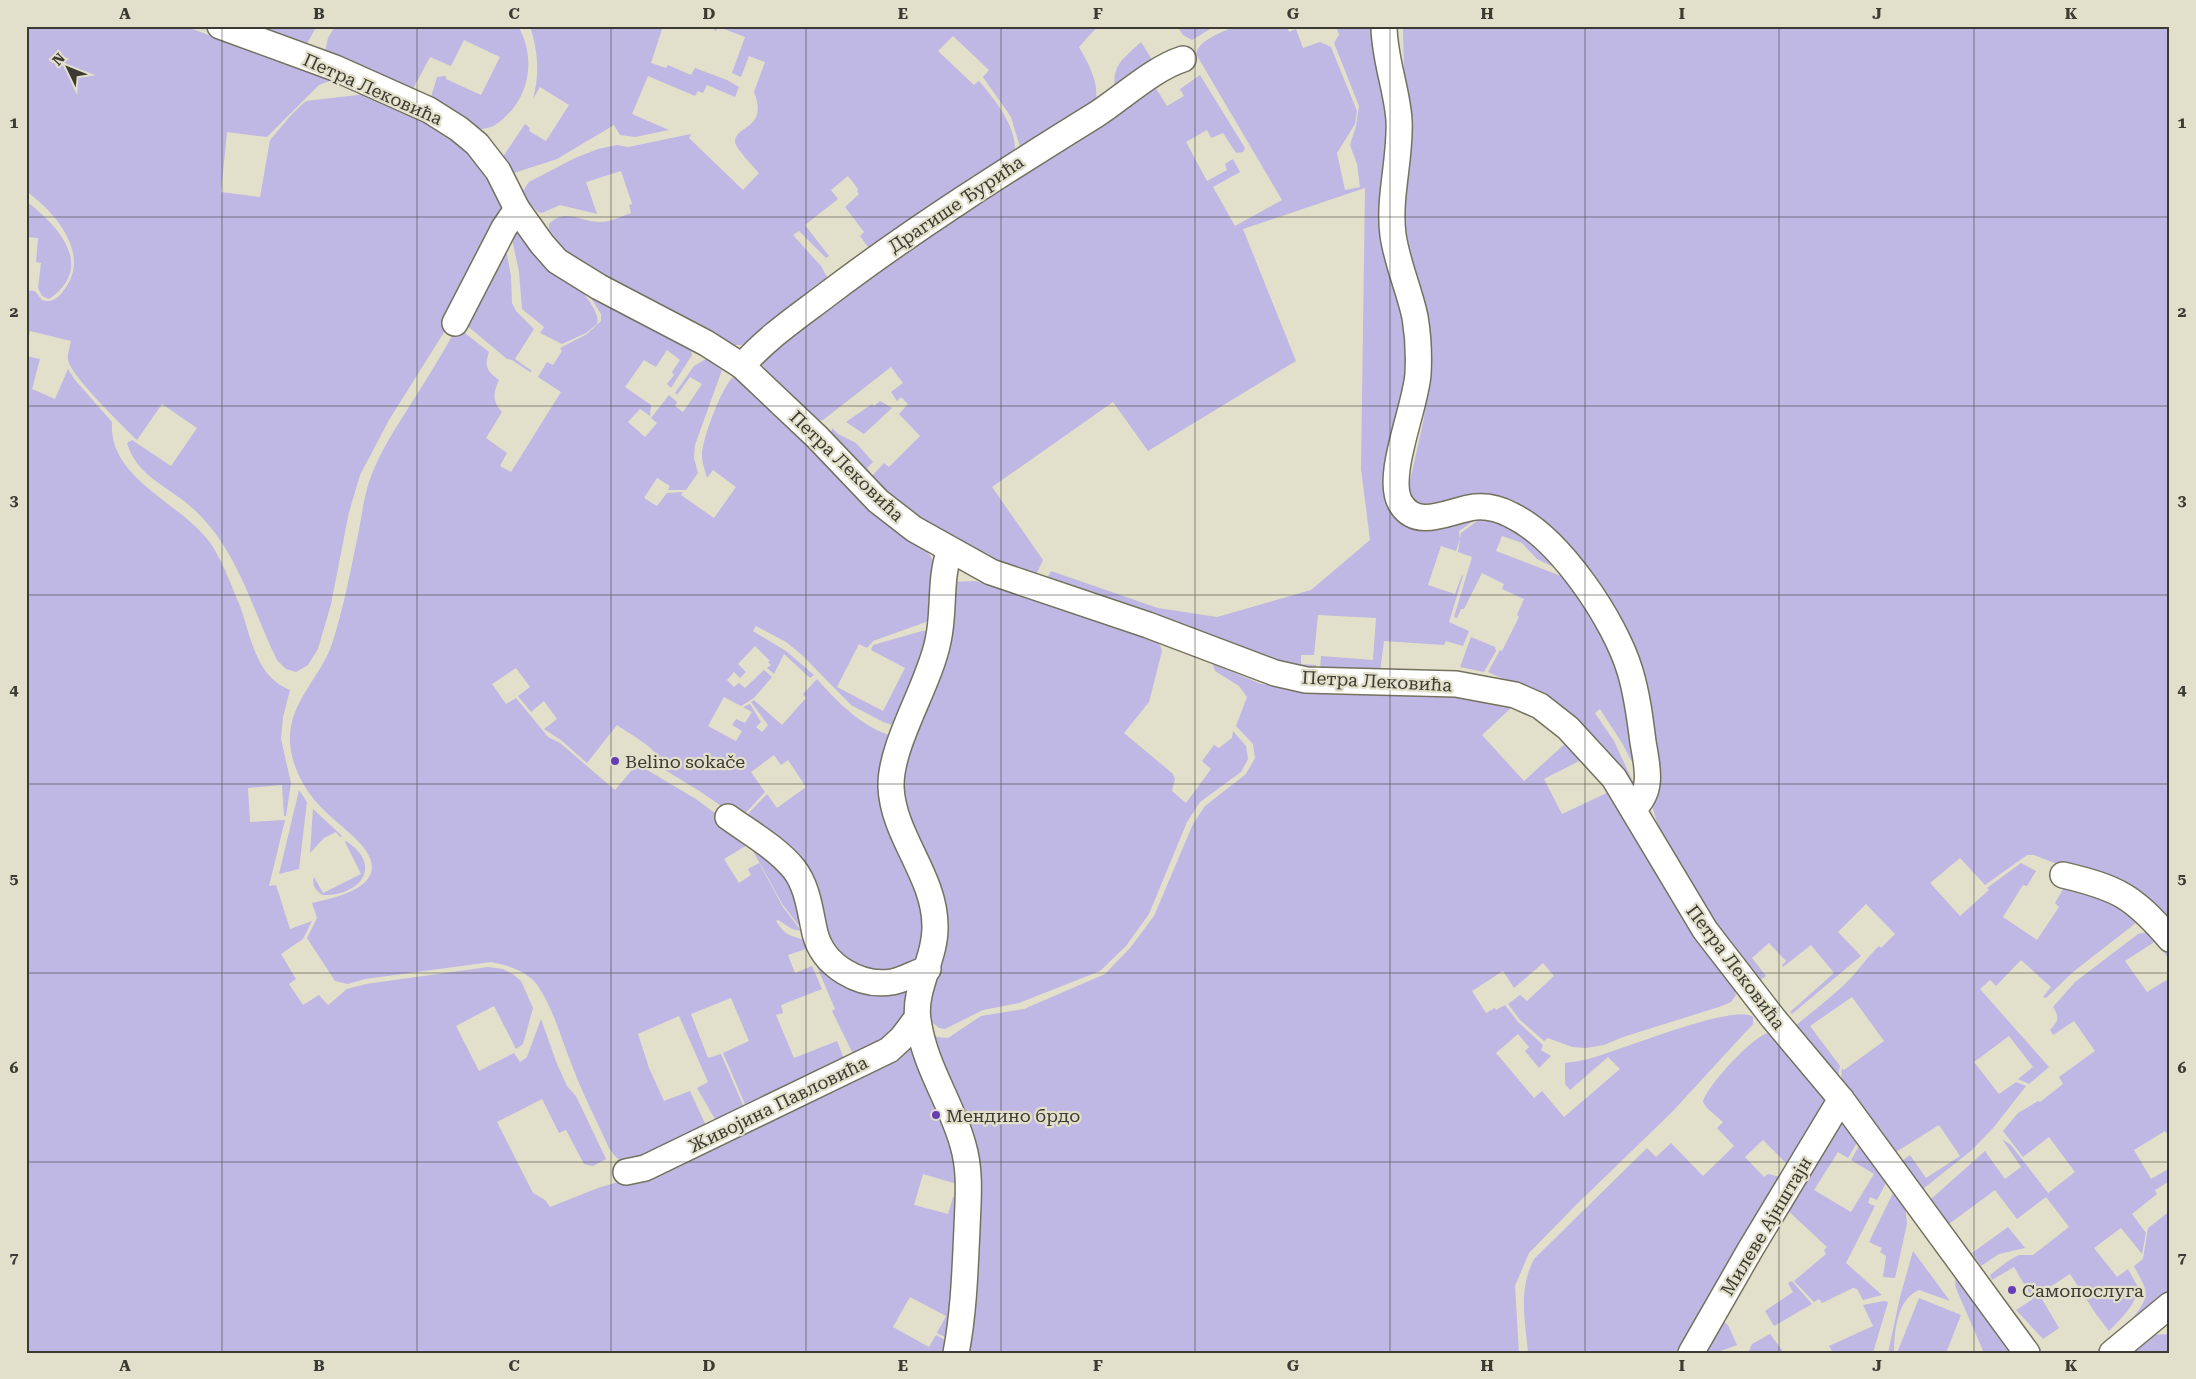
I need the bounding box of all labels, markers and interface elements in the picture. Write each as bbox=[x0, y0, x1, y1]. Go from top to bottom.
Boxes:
text: A bbox=[119, 4, 131, 23]
text: B bbox=[313, 4, 325, 23]
text: C bbox=[508, 4, 520, 23]
text: D bbox=[703, 4, 716, 23]
text: E bbox=[898, 4, 908, 23]
text: F bbox=[1093, 4, 1103, 23]
text: G bbox=[1287, 4, 1300, 23]
text: H bbox=[1480, 4, 1494, 23]
text: I bbox=[1679, 4, 1685, 23]
text: J bbox=[1872, 4, 1882, 23]
text: K bbox=[2065, 4, 2078, 23]
north arrow bbox=[42, 42, 92, 92]
street label: Петра Лековића bbox=[300, 49, 446, 129]
text: N bbox=[49, 50, 68, 69]
text: 1 bbox=[10, 113, 19, 132]
text: 1 bbox=[2178, 113, 2187, 132]
street label: Драгише Ђурића bbox=[885, 151, 1028, 257]
text: 2 bbox=[10, 302, 19, 321]
text: 2 bbox=[2178, 302, 2187, 321]
street label: Петра Лековића bbox=[786, 406, 909, 526]
text: 3 bbox=[10, 491, 19, 510]
text: 3 bbox=[2178, 491, 2187, 510]
street label: Петра Лековића bbox=[1301, 667, 1453, 695]
text: 4 bbox=[10, 680, 19, 699]
text: 4 bbox=[2178, 680, 2187, 699]
place label: Belino sokače bbox=[625, 751, 745, 772]
marker: Belino sokače bbox=[609, 755, 621, 767]
text: 5 bbox=[10, 869, 19, 888]
text: 5 bbox=[2178, 869, 2187, 888]
street label: Петра Лековића bbox=[1682, 901, 1790, 1034]
street label: Живојина Павловића bbox=[685, 1051, 871, 1157]
text: 6 bbox=[10, 1058, 19, 1077]
text: 6 bbox=[2178, 1058, 2187, 1077]
place label: Мендино брдо bbox=[946, 1105, 1080, 1126]
marker: Мендино брдо bbox=[930, 1109, 942, 1121]
street label: Милеве Ајнштајн bbox=[1716, 1153, 1816, 1299]
text: 7 bbox=[10, 1248, 19, 1267]
text: 7 bbox=[2178, 1248, 2187, 1267]
place label: Самопослуга bbox=[2022, 1280, 2144, 1301]
marker: Самопослуга bbox=[2006, 1284, 2018, 1296]
text: A bbox=[119, 1356, 131, 1375]
text: B bbox=[313, 1356, 325, 1375]
text: C bbox=[508, 1356, 520, 1375]
text: D bbox=[703, 1356, 716, 1375]
text: E bbox=[898, 1356, 908, 1375]
text: F bbox=[1093, 1356, 1103, 1375]
text: G bbox=[1287, 1356, 1300, 1375]
text: H bbox=[1480, 1356, 1494, 1375]
text: I bbox=[1679, 1356, 1685, 1375]
text: J bbox=[1872, 1356, 1882, 1375]
text: K bbox=[2065, 1356, 2078, 1375]

